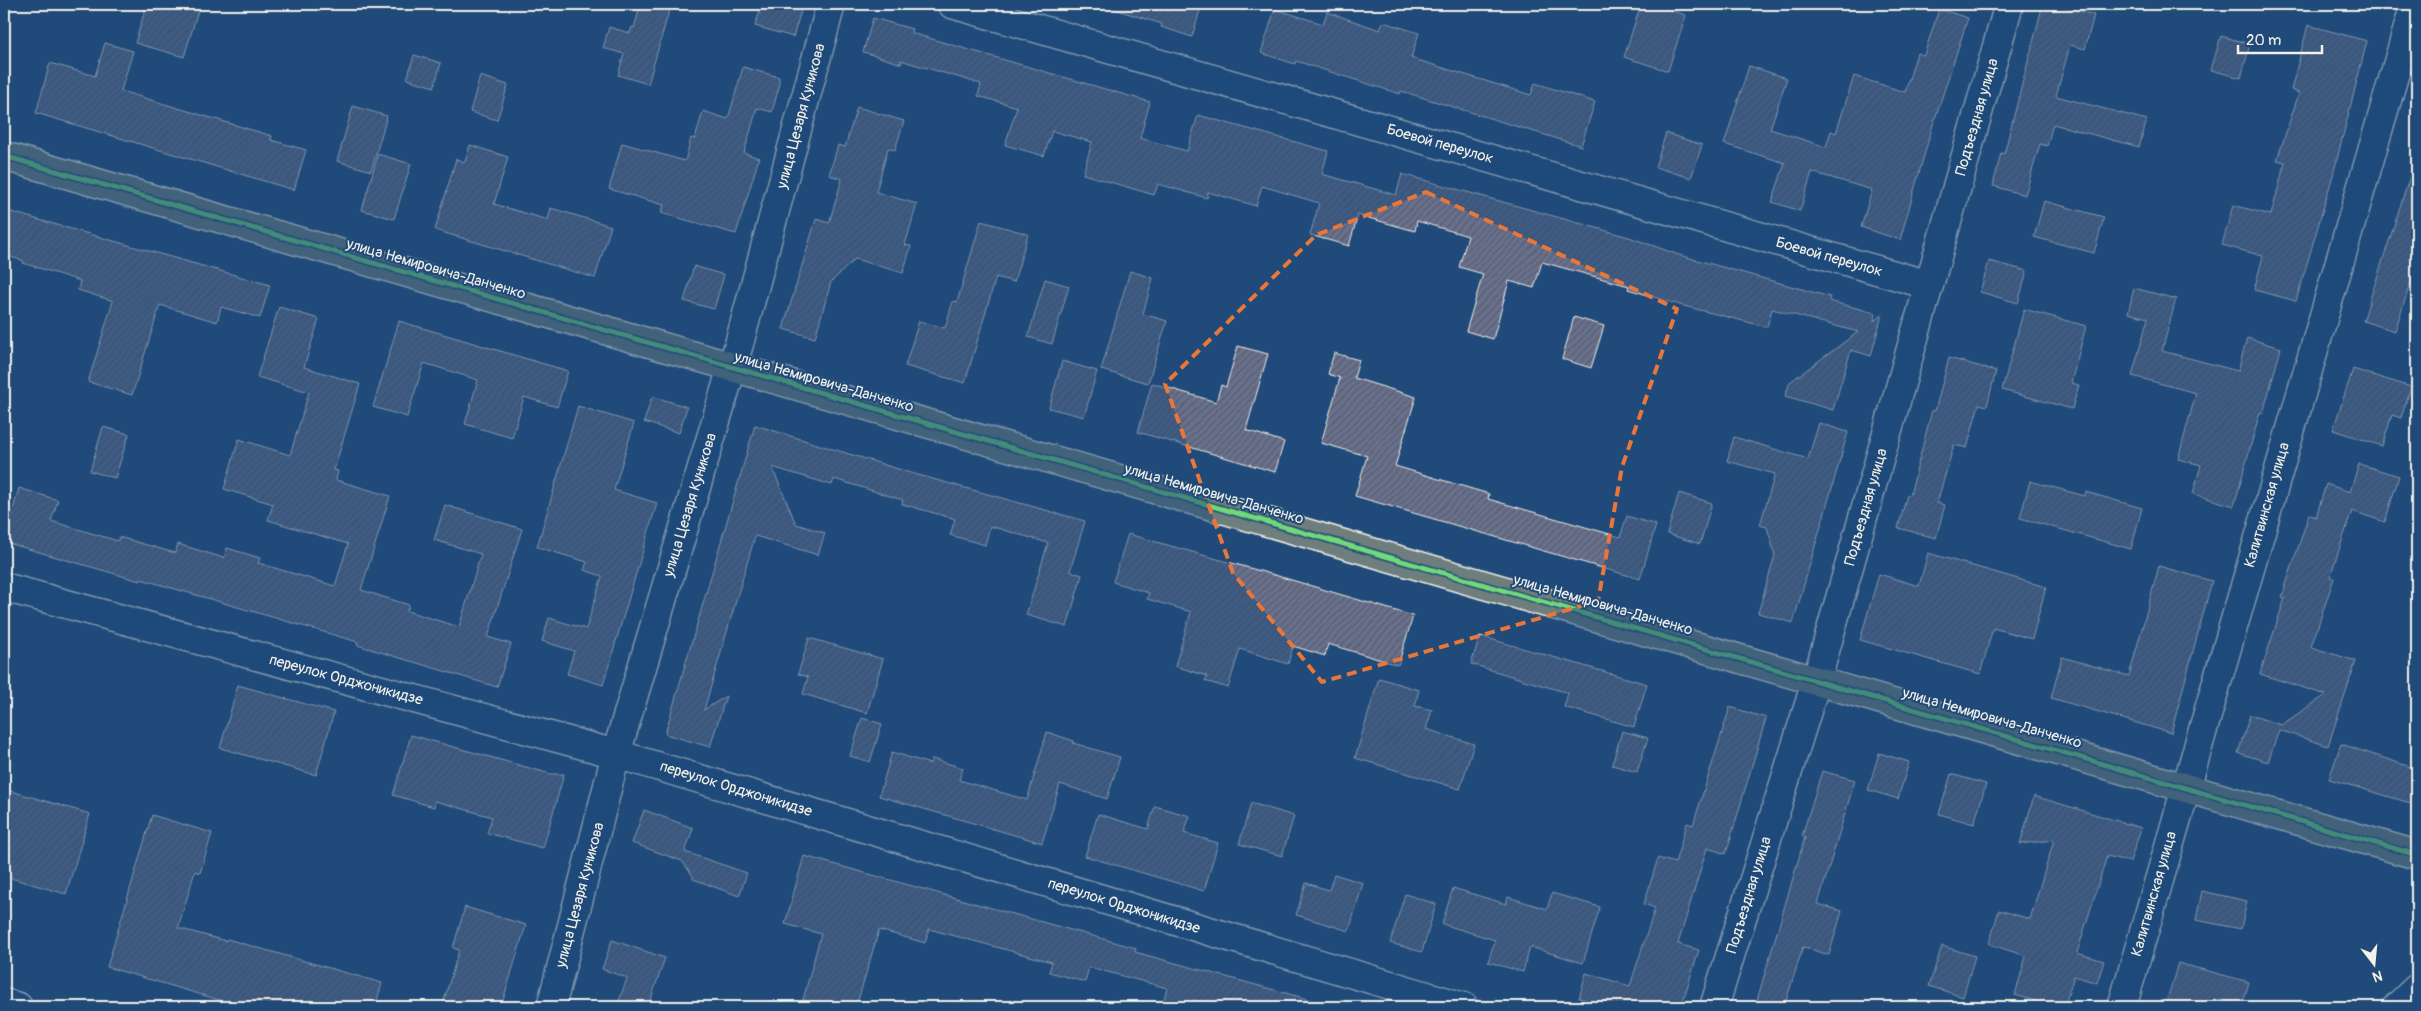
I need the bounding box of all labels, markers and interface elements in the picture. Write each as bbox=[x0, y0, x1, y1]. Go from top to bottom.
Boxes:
scale bar bbox=[2238, 22, 2322, 54]
text: 20 m bbox=[2246, 31, 2281, 50]
street label: улица Цезаря Куникова bbox=[772, 41, 830, 192]
street label: Подъездная улица bbox=[1951, 56, 2003, 178]
street label: Боевой переулок bbox=[1385, 120, 1496, 168]
street label: Боевой переулок bbox=[1774, 233, 1885, 281]
street label: улица Немировича-Данченко bbox=[343, 234, 528, 304]
street label: улица Немировича-Данченко bbox=[731, 347, 916, 417]
street label: улица Цезаря Куникова bbox=[659, 431, 721, 580]
street label: Калитвинская улица bbox=[2240, 440, 2294, 570]
street label: Подъездная улица bbox=[1840, 446, 1892, 568]
street label: улица Немировича-Данченко bbox=[1121, 459, 1306, 529]
street label: улица Немировича-Данченко bbox=[1510, 570, 1695, 640]
street label: переулок Орджоникидзе bbox=[267, 650, 426, 710]
street label: улица Немировича-Данченко bbox=[1899, 683, 2084, 753]
street label: переулок Орджоникидзе bbox=[658, 757, 815, 821]
street label: улица Цезаря Куникова bbox=[551, 820, 609, 971]
street label: Калитвинская улица bbox=[2127, 829, 2181, 959]
street label: Подъездная улица bbox=[1722, 834, 1776, 956]
street label: переулок Орджоникидзе bbox=[1046, 874, 1203, 938]
north arrow bbox=[2348, 938, 2398, 988]
text: N bbox=[2371, 967, 2384, 985]

